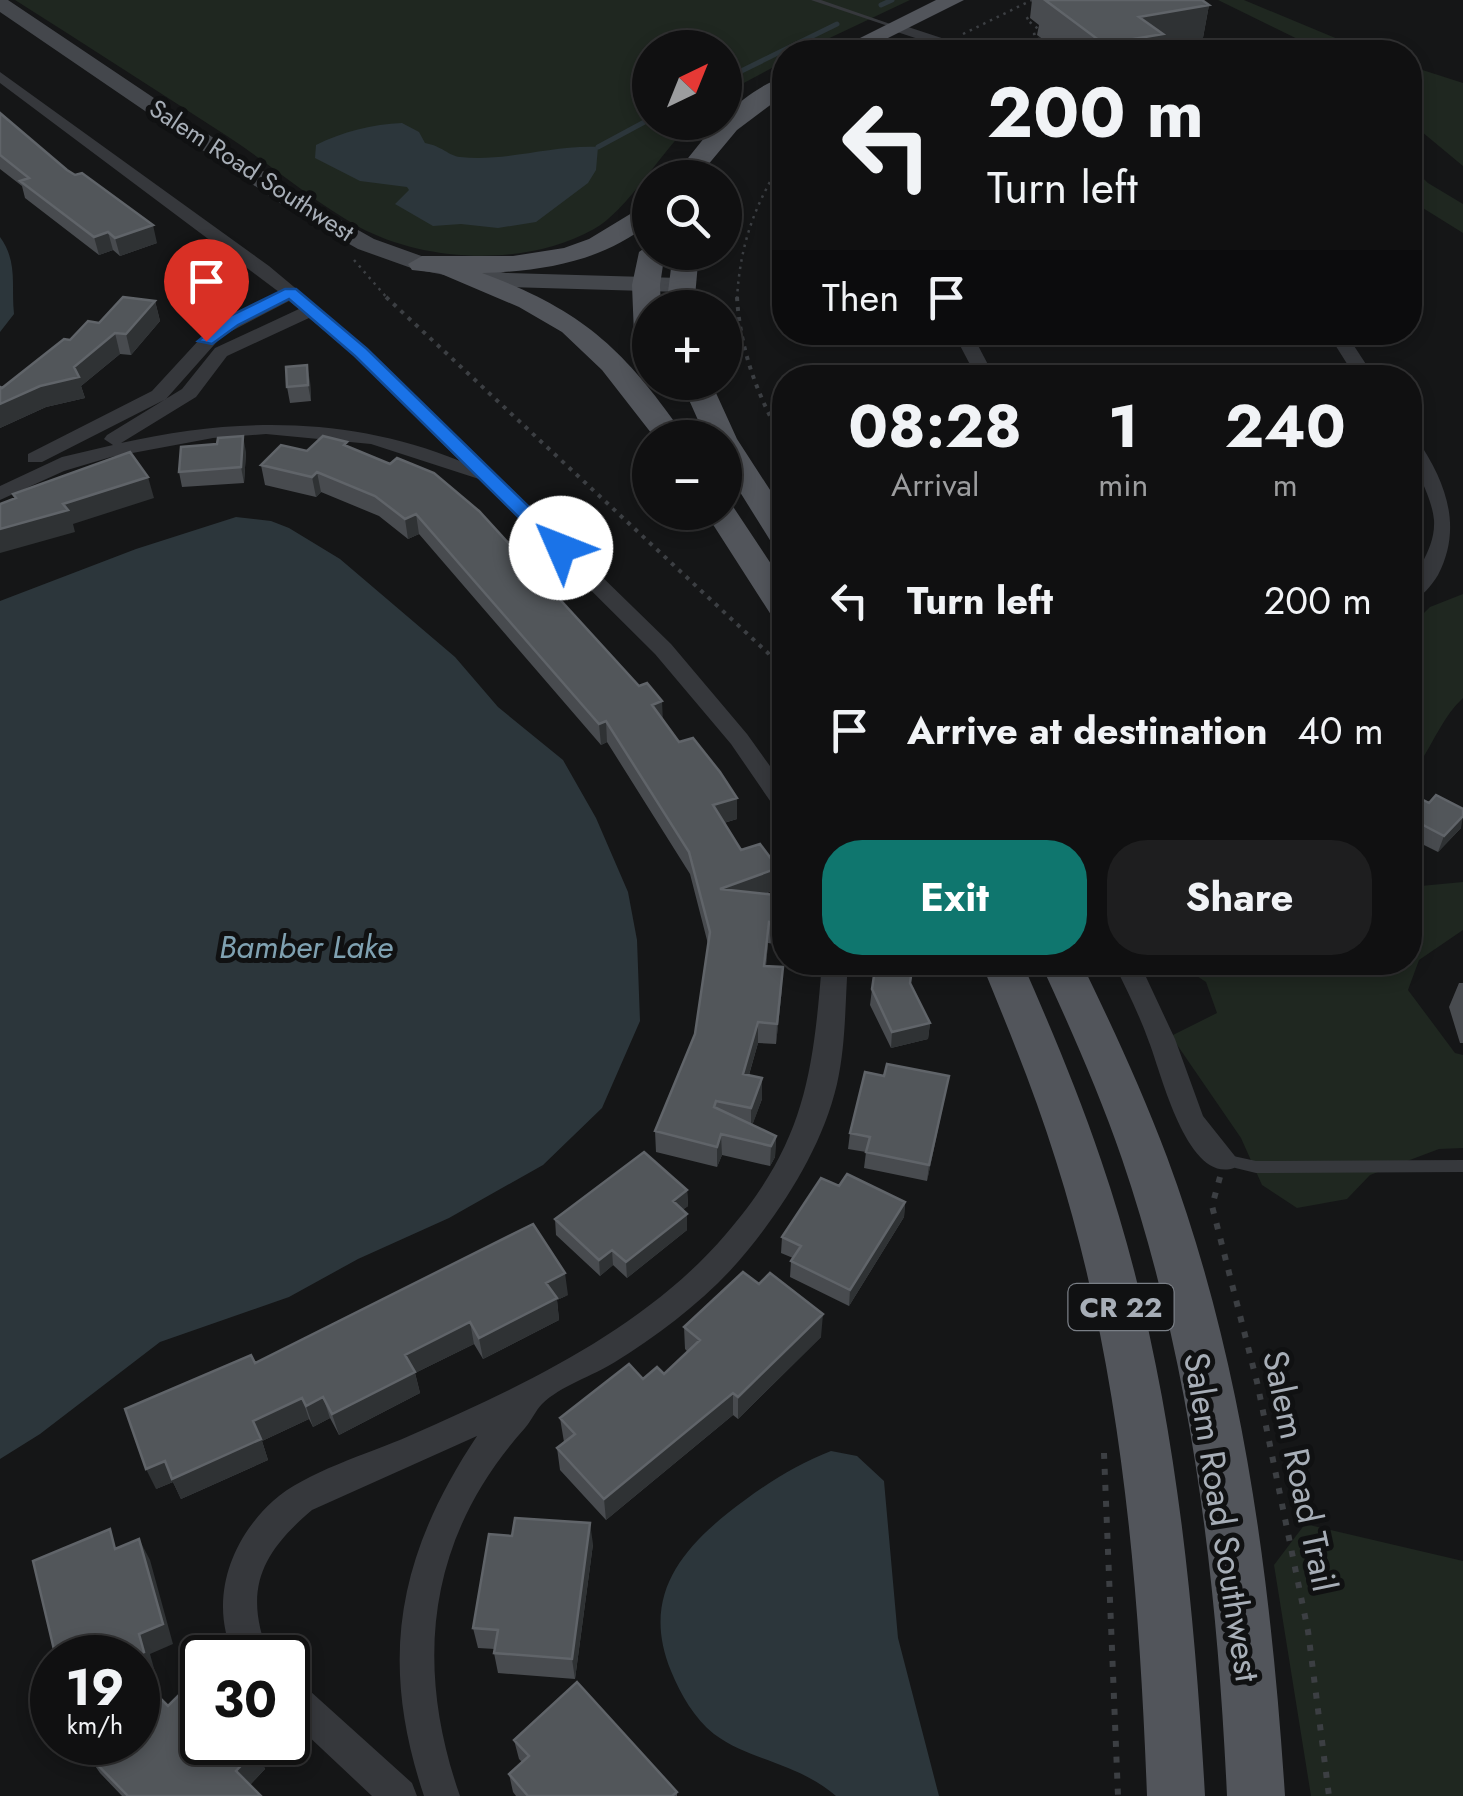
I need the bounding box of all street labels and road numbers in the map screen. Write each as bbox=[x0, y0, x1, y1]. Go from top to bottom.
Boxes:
street label: Salem Road Southwest bbox=[142, 90, 362, 250]
road number: CR 22 bbox=[1068, 1284, 1174, 1330]
street label: Salem Road Trail bbox=[1250, 1346, 1350, 1596]
street label: Salem Road Southwest bbox=[1171, 1349, 1273, 1686]

